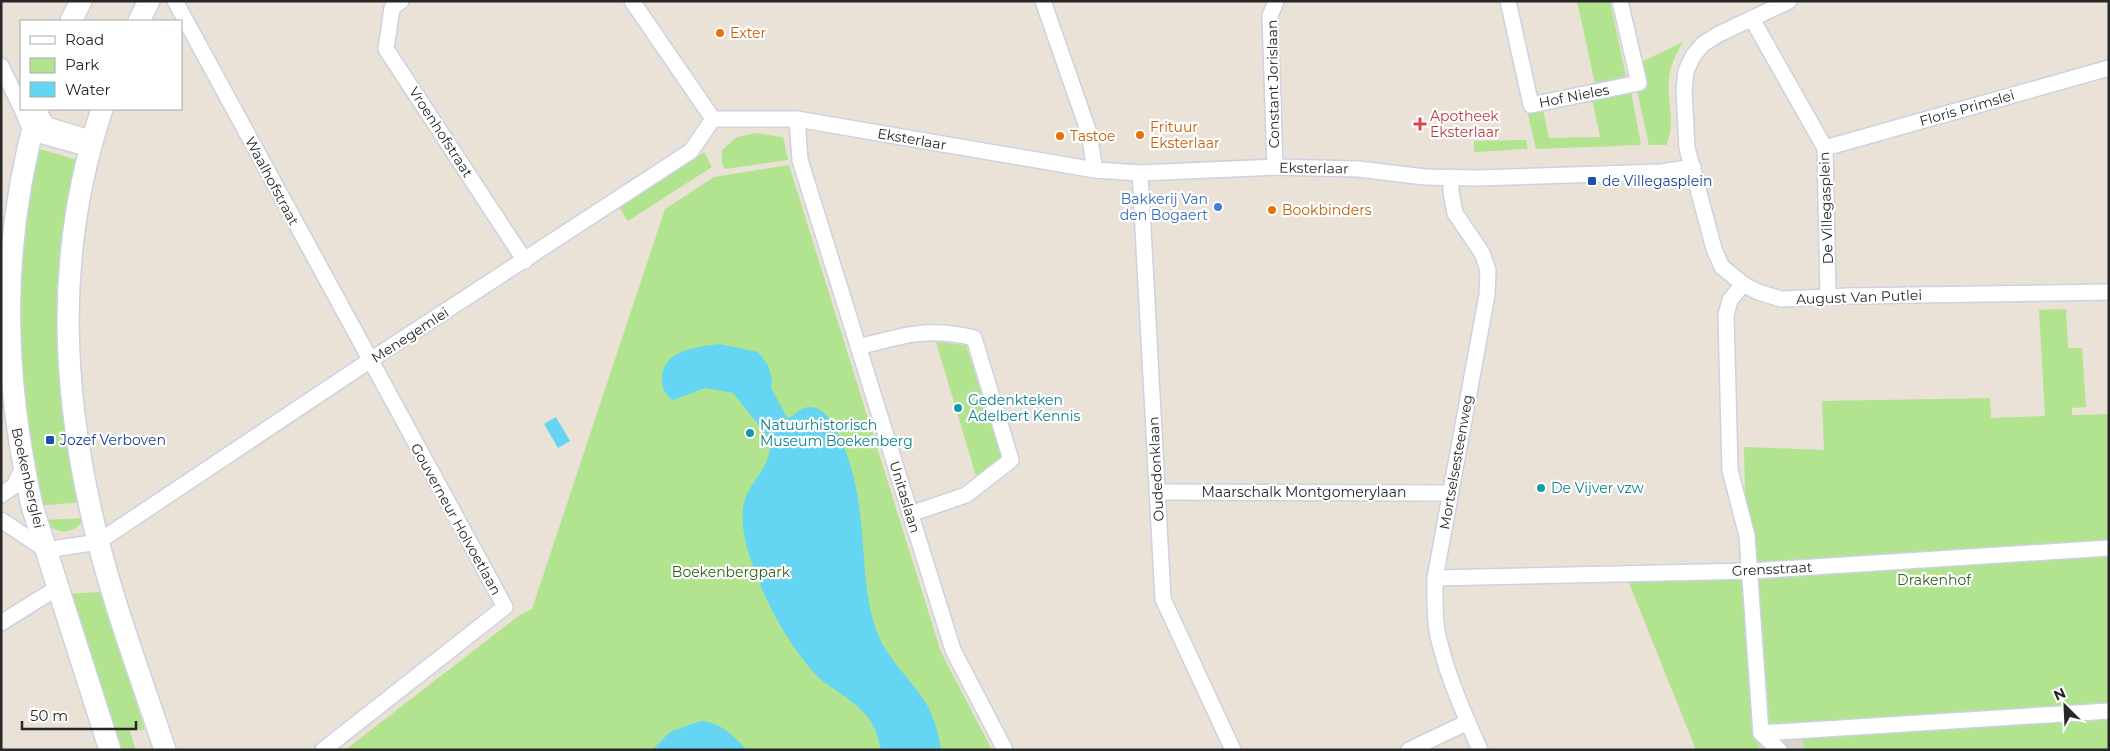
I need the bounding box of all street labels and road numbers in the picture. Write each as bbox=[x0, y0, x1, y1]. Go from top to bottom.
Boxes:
street label: Constant Jorislaan bbox=[1263, 19, 1283, 149]
street label: Hof Nieles bbox=[1537, 80, 1611, 112]
street label: Vroenhofstraat bbox=[405, 83, 477, 181]
street label: Floris Primslei bbox=[1917, 86, 2017, 130]
street label: Eksterlaar bbox=[876, 124, 948, 154]
street label: Waalhofstraat bbox=[241, 134, 303, 229]
street label: De Villegasplein bbox=[1815, 151, 1837, 265]
street label: Eksterlaar bbox=[1279, 158, 1349, 178]
street label: August Van Putlei bbox=[1796, 286, 1922, 308]
street label: Menegemlei bbox=[368, 303, 452, 367]
street label: Mortselsesteenweg bbox=[1435, 393, 1477, 531]
street label: Oudedonklaan bbox=[1144, 416, 1168, 522]
street label: Boekenberglei bbox=[8, 426, 48, 530]
street label: Gouverneur Holvoetlaan bbox=[407, 440, 505, 598]
street label: Unitaslaan bbox=[886, 459, 924, 535]
street label: Maarschalk Montgomerylaan bbox=[1201, 483, 1407, 501]
street label: Grensstraat bbox=[1731, 558, 1813, 580]

